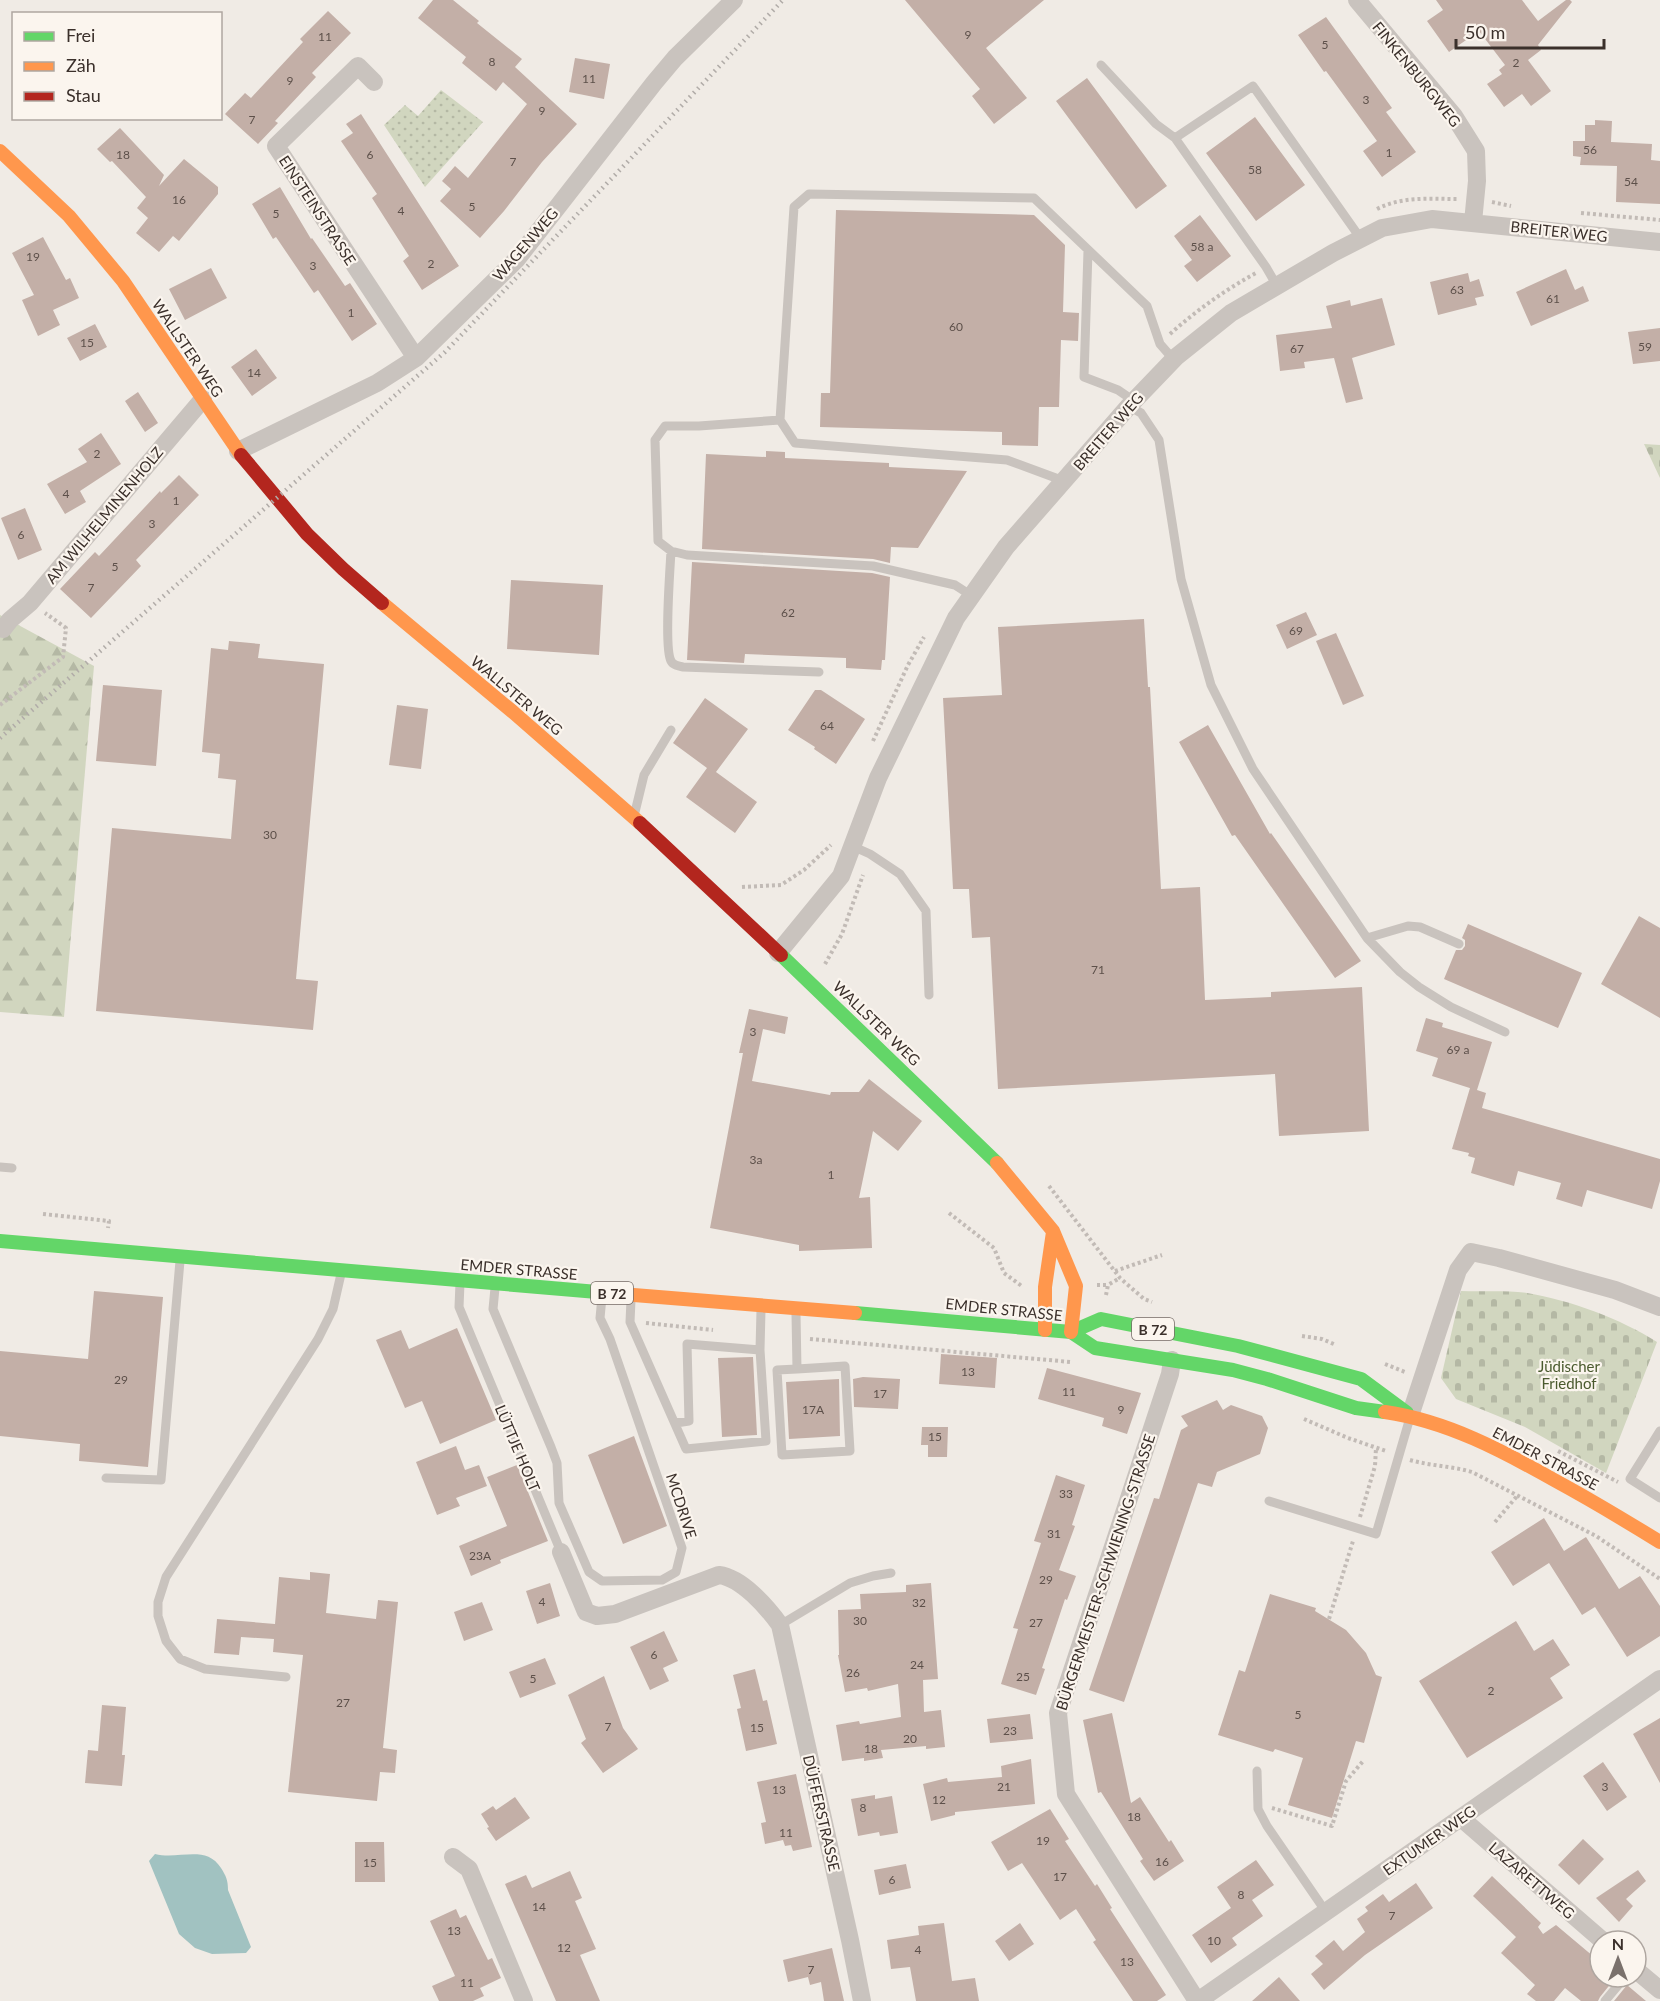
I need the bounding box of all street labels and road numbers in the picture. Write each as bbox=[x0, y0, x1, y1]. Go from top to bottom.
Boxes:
street label: FINKENBURGWEG bbox=[1369, 18, 1465, 130]
street label: EINSTEINSTRASSE bbox=[276, 152, 360, 268]
street label: WAGENWEG bbox=[488, 204, 562, 284]
street label: BREITER WEG bbox=[1510, 217, 1608, 245]
street label: WALLSTER WEG bbox=[149, 296, 227, 400]
street label: BREITER WEG bbox=[1069, 388, 1147, 474]
street label: AM WILHELMINENHOLZ bbox=[42, 443, 166, 587]
street label: WALLSTER WEG bbox=[468, 651, 567, 739]
street label: WALLSTER WEG bbox=[830, 977, 924, 1069]
street label: EMDER STRASSE bbox=[460, 1255, 578, 1283]
road number: B 72 bbox=[591, 1282, 633, 1304]
street label: EMDER STRASSE bbox=[945, 1294, 1063, 1324]
road number: B 72 bbox=[1132, 1318, 1174, 1340]
street label: LÜTTJE HOLT bbox=[492, 1402, 544, 1494]
street label: EMDER STRASSE bbox=[1490, 1422, 1602, 1494]
street label: BÜRGERMEISTER-SCHWIENING-STRASSE bbox=[1052, 1432, 1158, 1712]
street label: MCDRIVE bbox=[663, 1471, 701, 1541]
street label: DÜFFERSTRASSE bbox=[800, 1753, 844, 1873]
street label: EXTUMER WEG bbox=[1379, 1801, 1479, 1879]
street label: LAZARETTWEG bbox=[1485, 1838, 1579, 1922]

